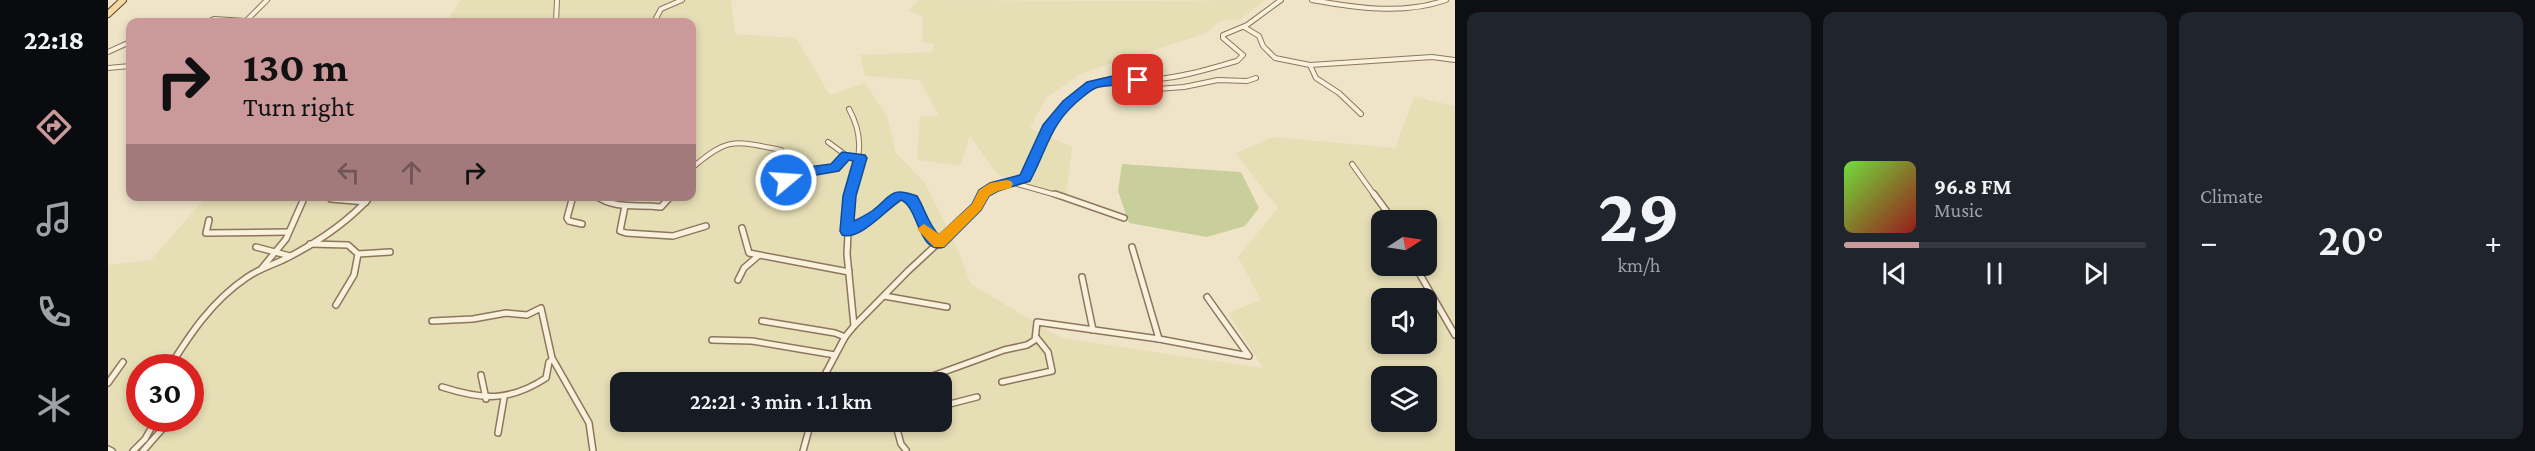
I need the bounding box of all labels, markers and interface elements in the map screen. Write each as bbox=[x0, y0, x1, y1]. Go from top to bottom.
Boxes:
text: 22:18 bbox=[24, 25, 84, 55]
icon: right bbox=[144, 42, 222, 120]
text: 130 m bbox=[243, 43, 348, 90]
pin bbox=[1112, 54, 1163, 105]
icon: arrive bbox=[1121, 63, 1154, 96]
text: Turn right bbox=[243, 92, 354, 122]
icon: directions bbox=[33, 106, 75, 148]
position arrow bbox=[754, 148, 818, 212]
icon: left bbox=[332, 156, 365, 189]
icon: ahead bbox=[395, 156, 428, 189]
icon: right bbox=[458, 156, 491, 189]
text: 29 bbox=[1598, 171, 1680, 258]
text: 96.8 FM bbox=[1934, 174, 2012, 199]
text: Climate bbox=[2200, 185, 2263, 207]
icon: music bbox=[33, 198, 75, 240]
text: Music bbox=[1934, 199, 1983, 221]
north arrow bbox=[1371, 210, 1437, 276]
map controls bbox=[1371, 210, 1437, 432]
text: 20° bbox=[2318, 215, 2384, 265]
text: − bbox=[2200, 223, 2217, 260]
text: + bbox=[2485, 223, 2502, 260]
text: km/h bbox=[1617, 254, 1661, 276]
icon: previous bbox=[1878, 257, 1911, 290]
icon: pause bbox=[1978, 257, 2011, 290]
icon: next bbox=[2079, 257, 2112, 290]
button: sound bbox=[1371, 288, 1437, 354]
icon: phone bbox=[33, 291, 75, 333]
speed limit sign: 30 bbox=[126, 354, 204, 432]
button: layers bbox=[1371, 366, 1437, 432]
icon: climate bbox=[33, 384, 75, 426]
text: 22:21 · 3 min · 1.1 km bbox=[690, 389, 872, 414]

